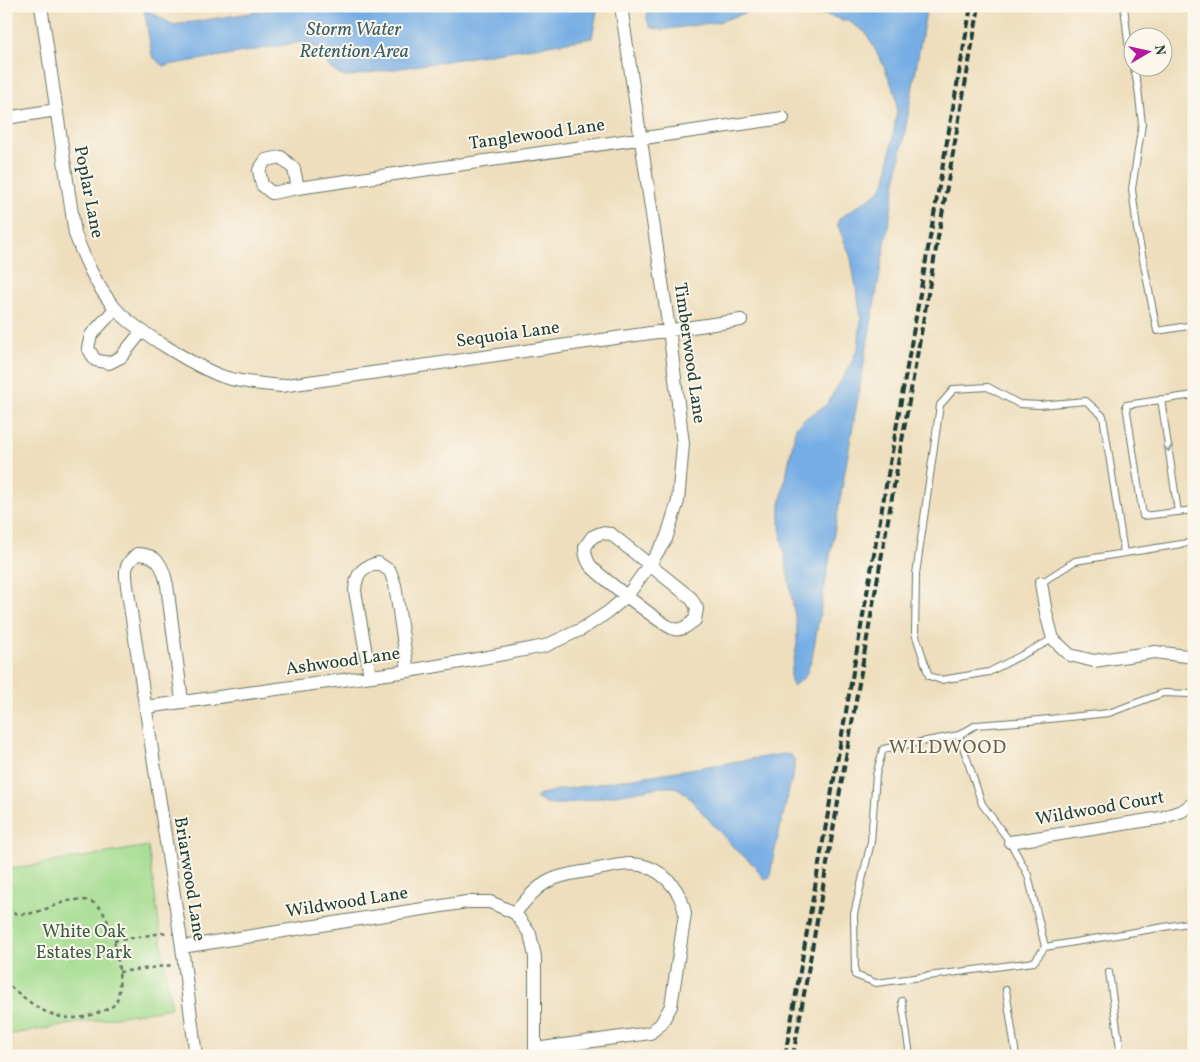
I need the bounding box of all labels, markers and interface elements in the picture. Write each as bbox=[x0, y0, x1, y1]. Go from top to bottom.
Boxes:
water label: Storm Water Retention Area bbox=[299, 17, 409, 65]
north arrow bbox=[1122, 28, 1172, 78]
text: N bbox=[1149, 44, 1170, 57]
street label: Tanglewood Lane bbox=[467, 113, 607, 157]
street label: Poplar Lane bbox=[67, 144, 109, 240]
street label: Timberwood Lane bbox=[667, 281, 711, 425]
street label: Sequoia Lane bbox=[455, 315, 561, 355]
one-way arrow bbox=[1162, 444, 1173, 452]
street label: Ashwood Lane bbox=[284, 642, 402, 682]
district label: WILDWOOD bbox=[889, 735, 1007, 761]
street label: Wildwood Court bbox=[1034, 785, 1166, 833]
street label: Briarwood Lane bbox=[167, 815, 211, 943]
street label: Wildwood Lane bbox=[284, 881, 410, 925]
park label: White Oak Estates Park bbox=[36, 920, 132, 966]

